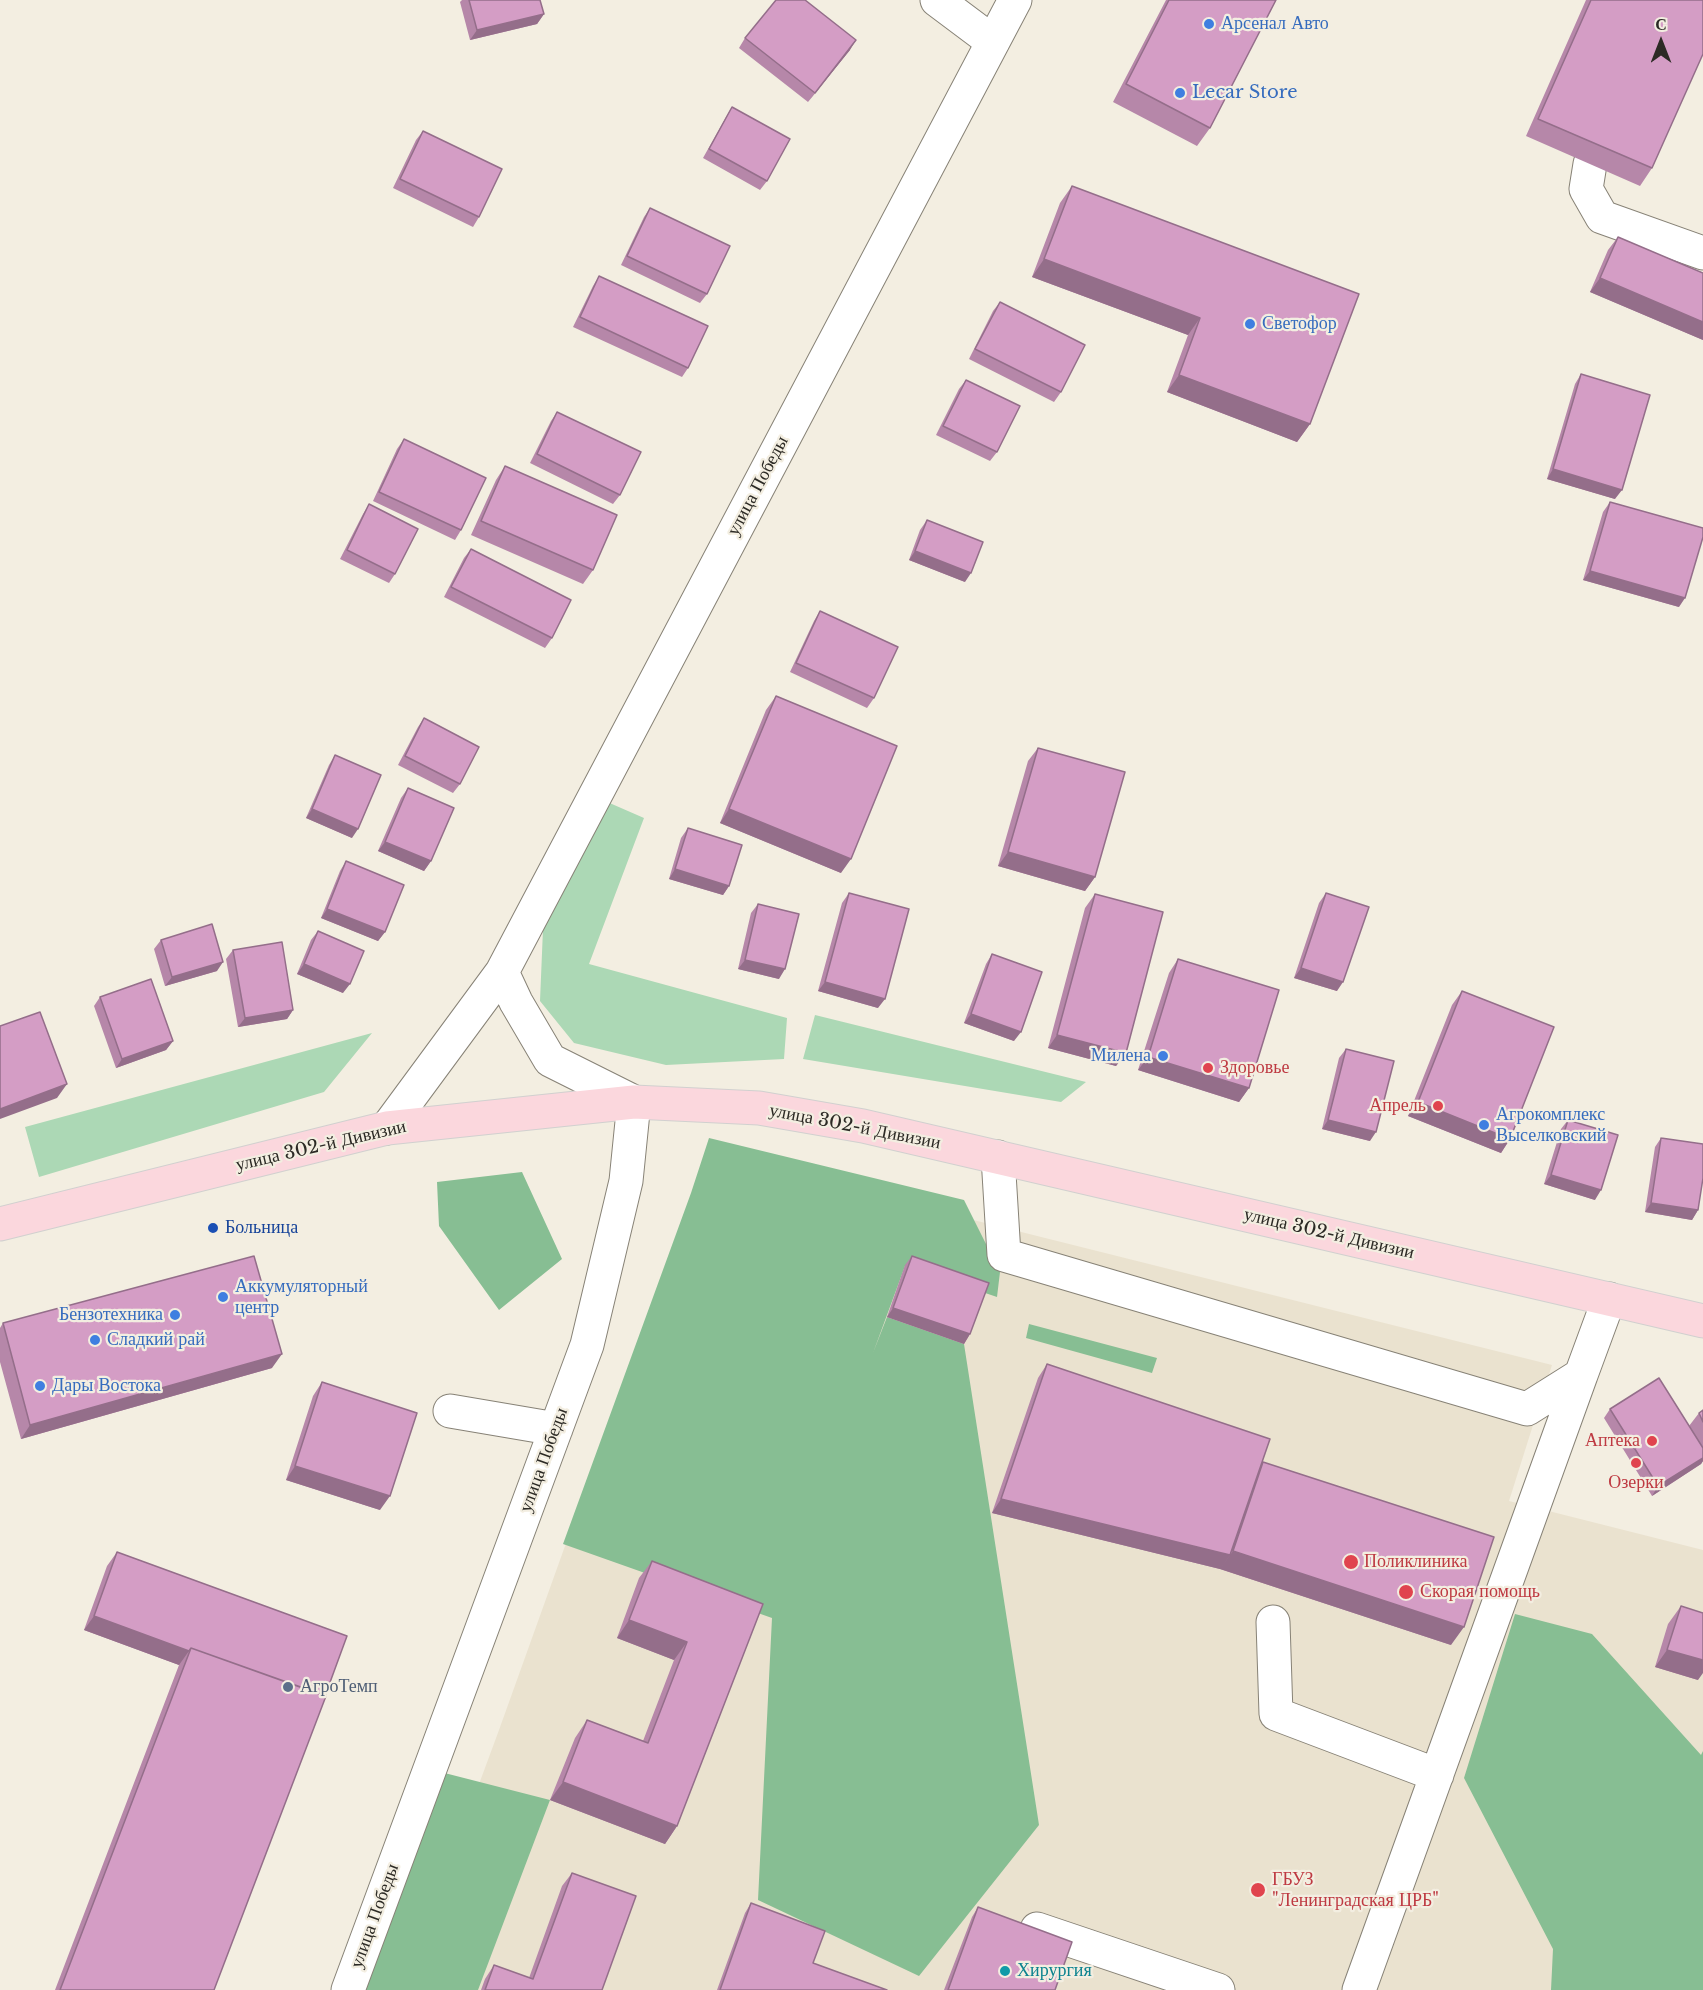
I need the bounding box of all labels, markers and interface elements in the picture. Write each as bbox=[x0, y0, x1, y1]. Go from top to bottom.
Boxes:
north arrow bbox=[1631, 12, 1691, 72]
place label: Арсенал Авто bbox=[1221, 13, 1329, 35]
text: С bbox=[1655, 14, 1667, 34]
marker: Арсенал Авто bbox=[1202, 17, 1216, 31]
place label: Lecar Store bbox=[1192, 82, 1298, 104]
marker: Lecar Store bbox=[1173, 86, 1187, 100]
place label: Светофор bbox=[1262, 313, 1337, 335]
marker: Светофор bbox=[1243, 317, 1257, 331]
street label: улица Победы bbox=[723, 433, 793, 539]
place label: Милена bbox=[1091, 1045, 1151, 1067]
marker: Милена bbox=[1156, 1049, 1170, 1063]
place label: Здоровье bbox=[1220, 1057, 1289, 1079]
marker: Здоровье bbox=[1201, 1061, 1215, 1075]
place label: Апрель bbox=[1369, 1095, 1426, 1117]
marker: Апрель bbox=[1431, 1099, 1445, 1113]
street label: улица 302-й Дивизии bbox=[767, 1100, 943, 1154]
place label: Агрокомплекс Выселковский bbox=[1496, 1104, 1607, 1146]
street label: улица 302-й Дивизии bbox=[234, 1116, 408, 1176]
marker: Агрокомплекс Выселковский bbox=[1477, 1118, 1491, 1132]
street label: улица 302-й Дивизии bbox=[1242, 1204, 1416, 1264]
place label: Больница bbox=[225, 1217, 298, 1239]
marker: Больница bbox=[206, 1221, 220, 1235]
place label: Аккумуляторный центр bbox=[235, 1276, 368, 1318]
marker: Аккумуляторный центр bbox=[216, 1290, 230, 1304]
place label: Бензотехника bbox=[59, 1304, 163, 1326]
marker: Бензотехника bbox=[168, 1308, 182, 1322]
place label: Сладкий рай bbox=[107, 1329, 205, 1351]
marker: Сладкий рай bbox=[88, 1333, 102, 1347]
place label: Дары Востока bbox=[52, 1375, 161, 1397]
marker: Дары Востока bbox=[33, 1379, 47, 1393]
street label: улица Победы bbox=[515, 1405, 573, 1515]
place label: Аптека bbox=[1585, 1430, 1640, 1452]
marker: Аптека bbox=[1645, 1434, 1659, 1448]
marker: Озерки bbox=[1629, 1456, 1643, 1470]
place label: Озерки bbox=[1608, 1472, 1664, 1494]
place label: Поликлиника bbox=[1364, 1551, 1467, 1573]
marker: Поликлиника bbox=[1342, 1553, 1360, 1571]
place label: Скорая помощь bbox=[1420, 1581, 1540, 1603]
marker: Скорая помощь bbox=[1397, 1583, 1415, 1601]
place label: АгроТемп bbox=[300, 1676, 378, 1698]
marker: АгроТемп bbox=[281, 1680, 295, 1694]
street label: улица Победы bbox=[346, 1861, 404, 1971]
place label: ГБУЗ "Ленинградская ЦРБ" bbox=[1272, 1869, 1439, 1912]
marker: ГБУЗ "Ленинградская ЦРБ" bbox=[1249, 1881, 1267, 1899]
place label: Хирургия bbox=[1017, 1960, 1092, 1982]
marker: Хирургия bbox=[998, 1964, 1012, 1978]

